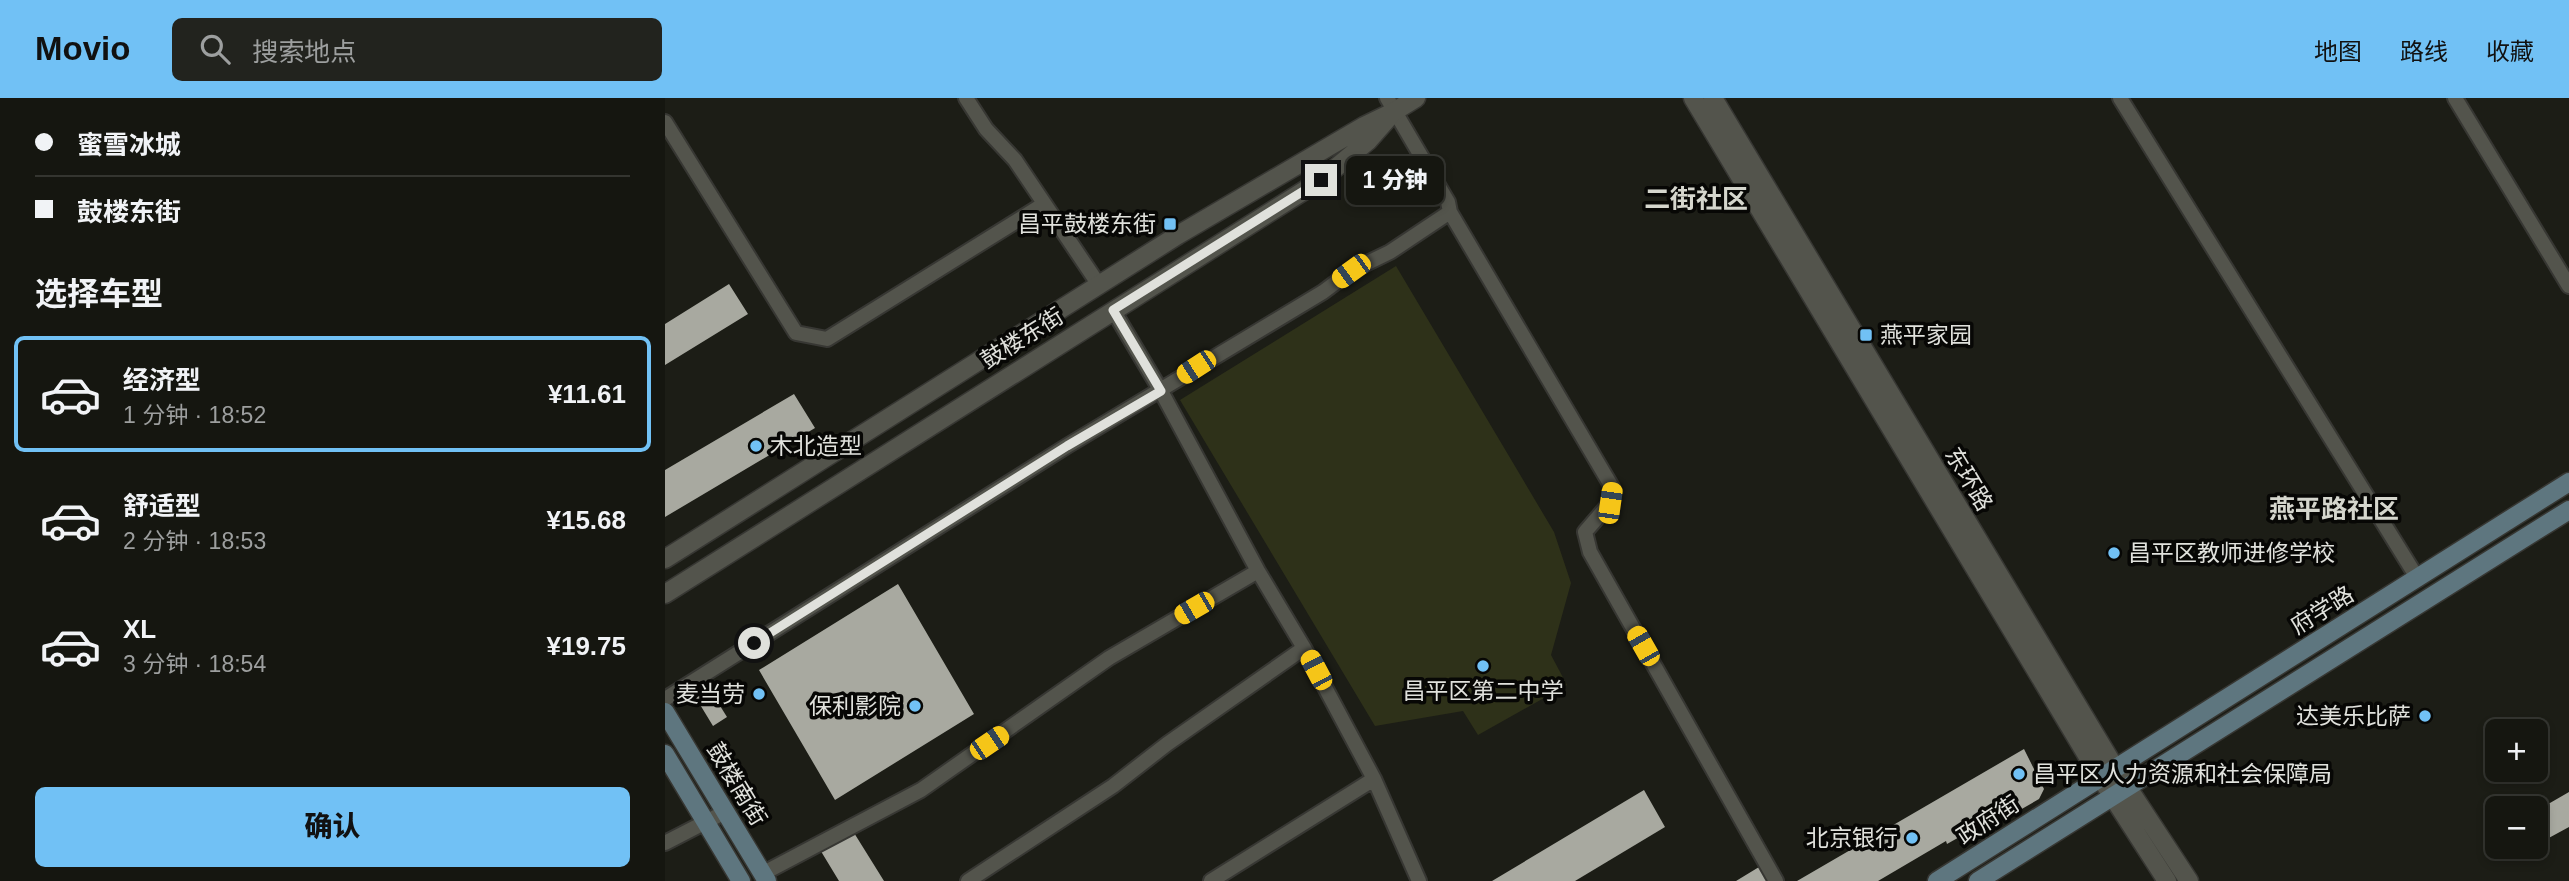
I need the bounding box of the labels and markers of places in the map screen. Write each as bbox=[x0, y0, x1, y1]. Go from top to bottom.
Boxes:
place label: 昌平鼓楼东街 bbox=[1018, 211, 1156, 237]
marker: 昌平鼓楼东街 bbox=[1162, 216, 1178, 232]
place label: 燕平家园 bbox=[1880, 322, 1972, 348]
marker: 燕平家园 bbox=[1858, 327, 1874, 343]
place label: 木北造型 bbox=[770, 433, 862, 459]
marker: 木北造型 bbox=[748, 438, 764, 454]
place label: 昌平区教师进修学校 bbox=[2128, 540, 2335, 566]
marker: 昌平区教师进修学校 bbox=[2106, 545, 2122, 561]
marker: 昌平区第二中学 bbox=[1475, 658, 1491, 674]
place label: 昌平区第二中学 bbox=[1403, 678, 1564, 704]
place label: 麦当劳 bbox=[676, 681, 745, 707]
marker: 麦当劳 bbox=[751, 686, 767, 702]
place label: 保利影院 bbox=[809, 693, 901, 719]
marker: 保利影院 bbox=[907, 698, 923, 714]
place label: 达美乐比萨 bbox=[2296, 703, 2411, 729]
marker: 达美乐比萨 bbox=[2417, 708, 2433, 724]
place label: 昌平区人力资源和社会保障局 bbox=[2033, 761, 2332, 787]
marker: 昌平区人力资源和社会保障局 bbox=[2011, 766, 2027, 782]
place label: 北京银行 bbox=[1806, 825, 1898, 851]
marker: 北京银行 bbox=[1904, 830, 1920, 846]

